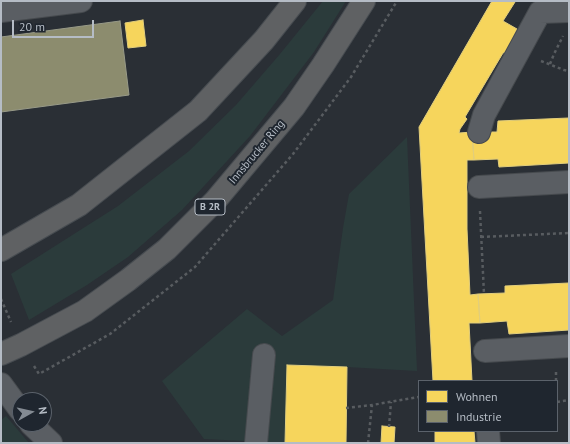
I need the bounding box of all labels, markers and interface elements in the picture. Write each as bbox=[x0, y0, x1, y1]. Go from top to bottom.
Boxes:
scale bar bbox=[14, 12, 96, 38]
text: 20 m bbox=[19, 19, 45, 34]
street label: Innsbrucker Ring bbox=[226, 117, 288, 187]
road number: B 2R bbox=[195, 199, 225, 215]
legend bbox=[418, 380, 558, 432]
text: Wohnen bbox=[456, 389, 498, 404]
north arrow bbox=[12, 392, 52, 432]
text: N bbox=[35, 406, 50, 415]
text: Industrie bbox=[456, 409, 502, 424]

